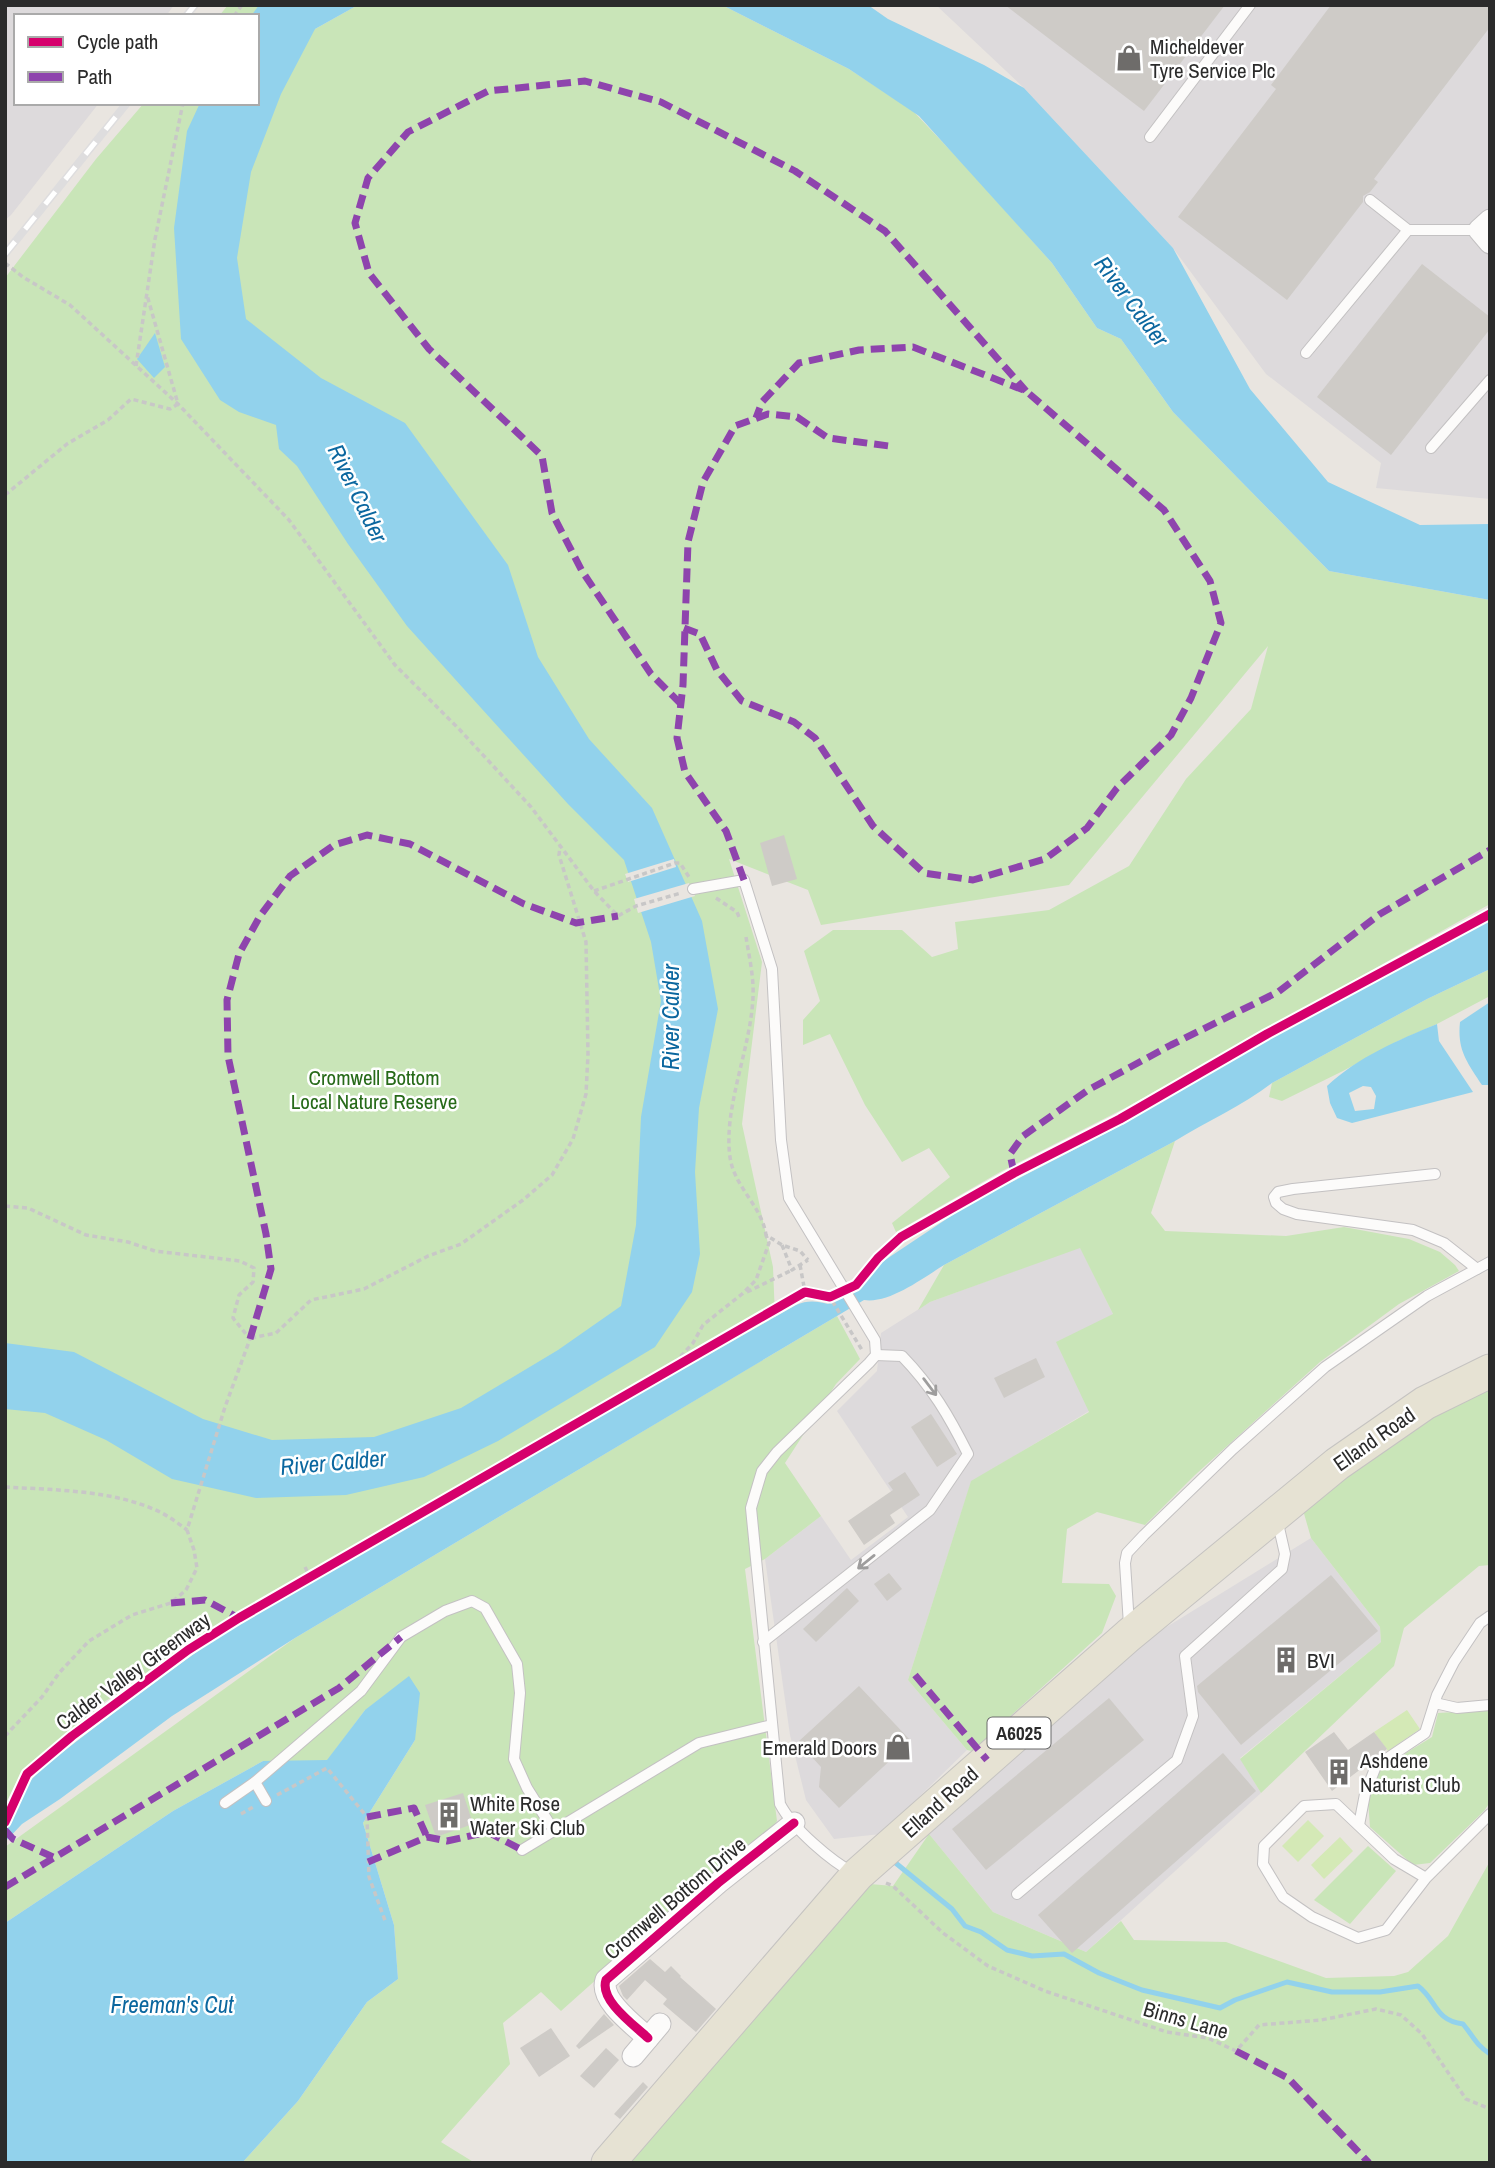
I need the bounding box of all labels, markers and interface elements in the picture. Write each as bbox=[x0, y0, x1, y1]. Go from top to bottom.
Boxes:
legend bbox=[14, 14, 259, 105]
text: Cycle path bbox=[77, 27, 158, 56]
place label: Micheldever Tyre Service Plc bbox=[1150, 32, 1275, 85]
shop icon: Micheldever Tyre Service Plc bbox=[1114, 43, 1144, 73]
text: Path bbox=[77, 62, 112, 91]
water label: River Calder bbox=[1088, 249, 1177, 353]
water label: River Calder bbox=[321, 439, 395, 548]
water label: River Calder bbox=[655, 963, 686, 1070]
park label: Cromwell Bottom Local Nature Reserve bbox=[291, 1063, 457, 1116]
one-way arrow bbox=[922, 1377, 937, 1396]
street label: Elland Road bbox=[1327, 1400, 1421, 1478]
water label: River Calder bbox=[279, 1442, 388, 1482]
one-way arrow bbox=[858, 1554, 876, 1569]
street label: Calder Valley Greenway bbox=[50, 1605, 216, 1737]
building icon: BVI bbox=[1271, 1645, 1301, 1675]
place label: BVI bbox=[1307, 1646, 1335, 1675]
road number: A6025 bbox=[988, 1718, 1050, 1749]
shop icon: Emerald Doors bbox=[883, 1732, 913, 1762]
place label: Emerald Doors bbox=[762, 1733, 877, 1762]
place label: Ashdene Naturist Club bbox=[1359, 1746, 1461, 1799]
building icon: Ashdene Naturist Club bbox=[1324, 1757, 1354, 1787]
street label: Elland Road bbox=[895, 1760, 985, 1844]
place label: White Rose Water Ski Club bbox=[470, 1789, 585, 1842]
building icon: White Rose Water Ski Club bbox=[434, 1800, 464, 1830]
street label: Cromwell Bottom Drive bbox=[598, 1830, 752, 1966]
water label: Freeman's Cut bbox=[110, 1989, 234, 2020]
street label: Binns Lane bbox=[1140, 1994, 1232, 2046]

